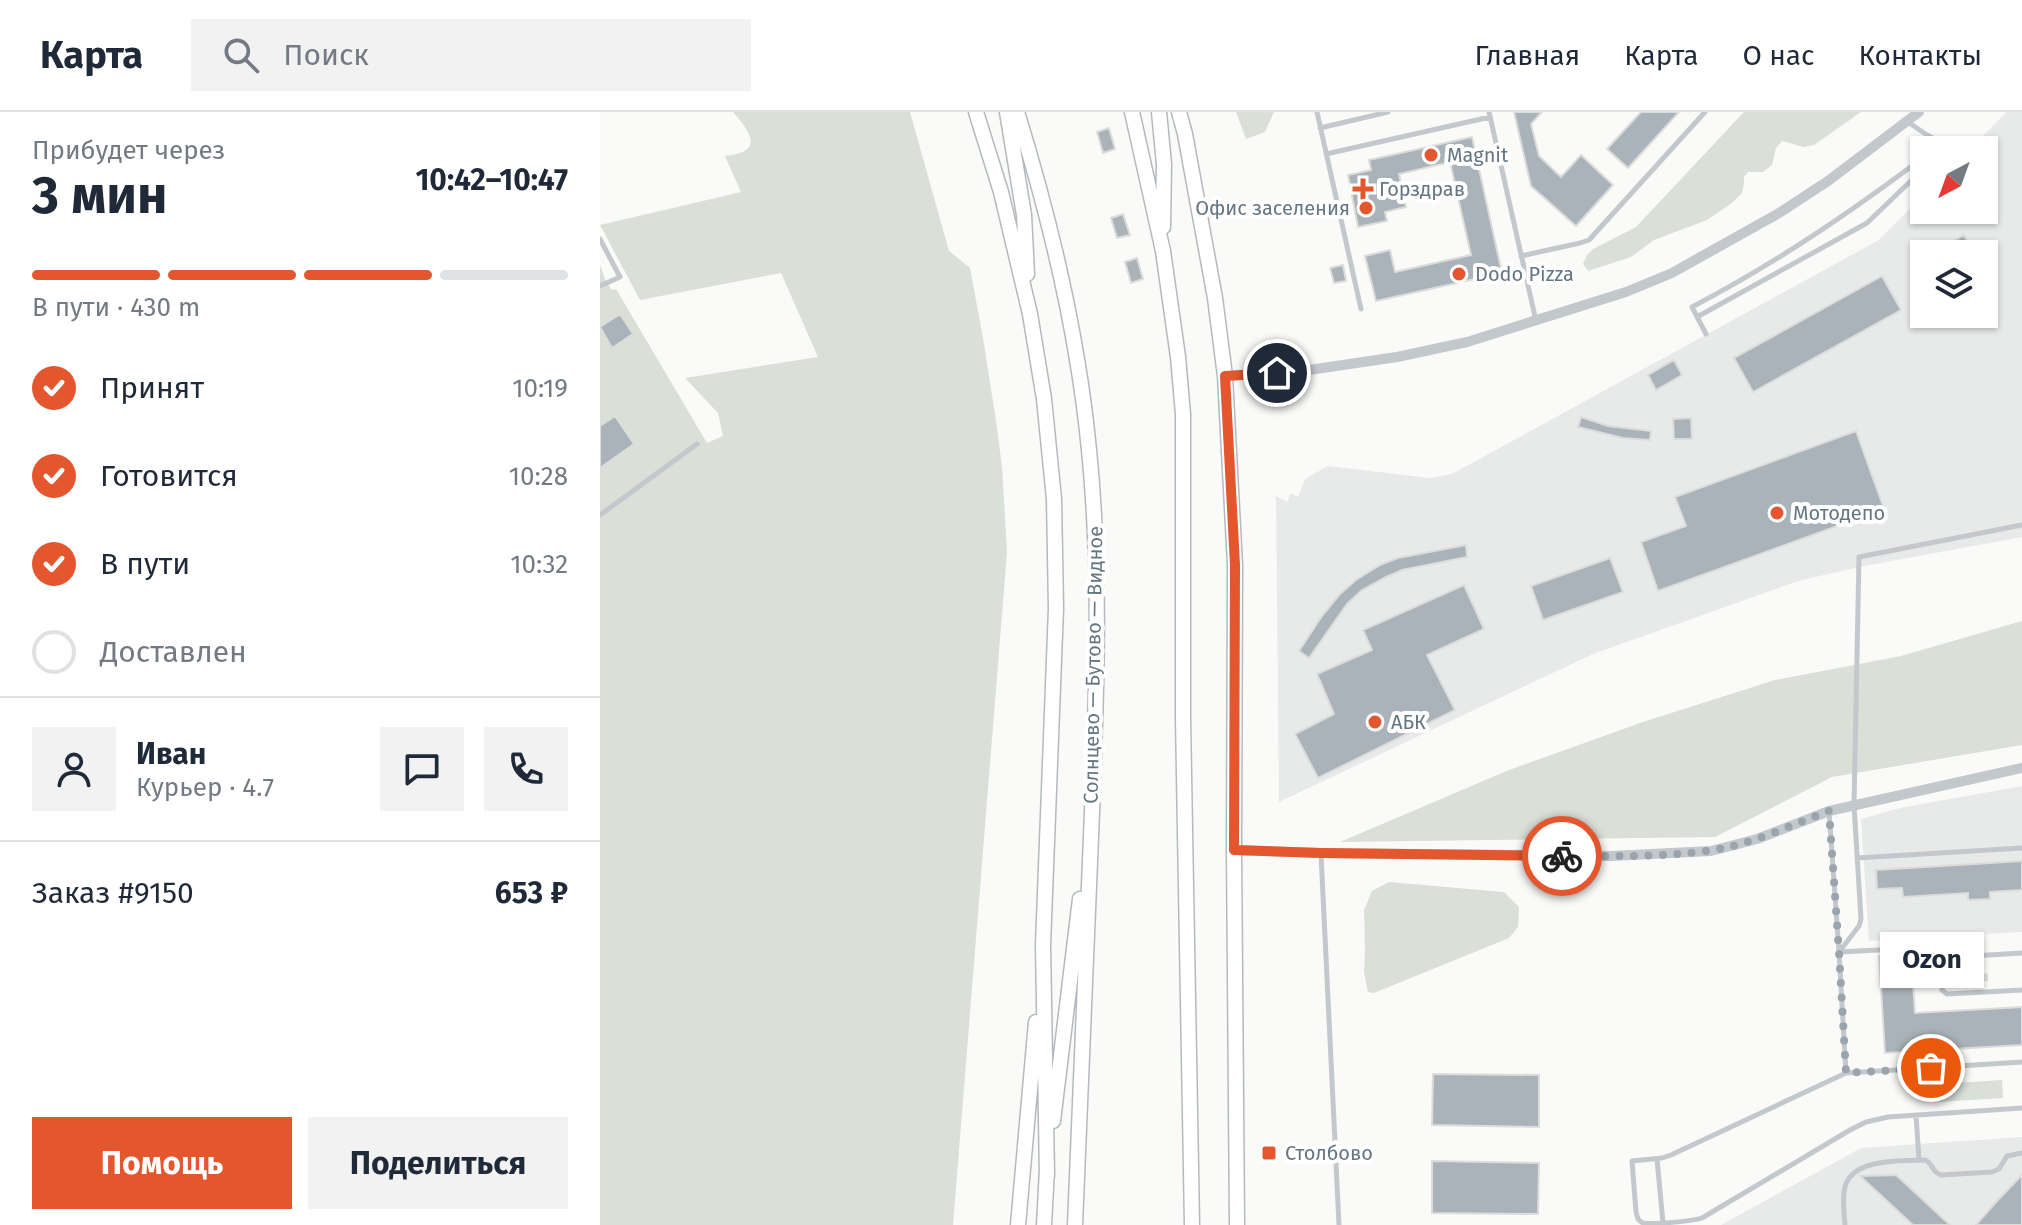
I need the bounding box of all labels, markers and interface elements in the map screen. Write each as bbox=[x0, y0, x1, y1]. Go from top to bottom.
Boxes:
search box bbox=[191, 19, 751, 91]
text: Карта bbox=[40, 32, 143, 78]
icon: search bbox=[219, 33, 263, 77]
text: Поиск bbox=[283, 37, 369, 73]
text: Главная bbox=[1474, 39, 1580, 72]
text: Карта bbox=[1624, 39, 1698, 72]
text: О нас bbox=[1742, 39, 1814, 72]
text: Контакты bbox=[1858, 39, 1982, 72]
text: Прибудет через bbox=[32, 135, 225, 166]
north arrow bbox=[1910, 136, 1998, 224]
map controls bbox=[1910, 136, 1998, 328]
place label: Magnit bbox=[1447, 143, 1509, 167]
marker: Magnit bbox=[1422, 146, 1440, 164]
text: 10:42–10:47 bbox=[415, 162, 568, 198]
text: 3 мин bbox=[32, 164, 168, 227]
place label: Горздрав bbox=[1379, 177, 1465, 201]
marker: Горздрав bbox=[1354, 180, 1372, 198]
place label: Офис заселения bbox=[1195, 196, 1350, 220]
marker: Офис заселения bbox=[1357, 199, 1375, 217]
button: layers bbox=[1910, 240, 1998, 328]
place label: Dodo Pizza bbox=[1475, 262, 1574, 286]
marker: Dodo Pizza bbox=[1450, 265, 1468, 283]
text: В пути · 430 m bbox=[32, 292, 200, 323]
pin bbox=[1243, 339, 1311, 407]
icon: home bbox=[1255, 351, 1299, 395]
icon: check bbox=[32, 366, 76, 410]
text: Принят bbox=[100, 370, 204, 406]
text: 10:19 bbox=[512, 373, 568, 404]
icon: check bbox=[32, 454, 76, 498]
text: Готовится bbox=[100, 458, 238, 494]
text: 10:28 bbox=[509, 461, 568, 492]
place label: Мотодепо bbox=[1793, 501, 1885, 525]
marker: Мотодепо bbox=[1768, 504, 1786, 522]
street label: Солнцево — Бутово — Видное bbox=[1079, 526, 1107, 804]
icon: check bbox=[32, 542, 76, 586]
text: В пути bbox=[100, 546, 190, 582]
text: 10:32 bbox=[510, 549, 568, 580]
text: Доставлен bbox=[100, 634, 247, 670]
place label: АБК bbox=[1391, 710, 1426, 734]
marker: АБК bbox=[1366, 713, 1384, 731]
button: person bbox=[32, 727, 116, 811]
button: chat bbox=[380, 727, 464, 811]
button: phone bbox=[484, 727, 568, 811]
text: Иван bbox=[136, 736, 206, 772]
text: Курьер · 4.7 bbox=[136, 772, 274, 803]
courier bbox=[1522, 816, 1602, 896]
icon: bike bbox=[1540, 834, 1584, 878]
text: Заказ #9150 bbox=[32, 875, 194, 911]
text: 653 ₽ bbox=[495, 875, 568, 911]
callout: Ozon bbox=[1879, 932, 1983, 988]
text: Ozon bbox=[1902, 944, 1962, 975]
pin bbox=[1897, 1034, 1965, 1102]
icon: bag bbox=[1909, 1046, 1953, 1090]
button: Помощь bbox=[32, 1117, 292, 1209]
button: Поделиться bbox=[308, 1117, 568, 1209]
place label: Столбово bbox=[1285, 1141, 1373, 1165]
marker: Столбово bbox=[1260, 1144, 1278, 1162]

